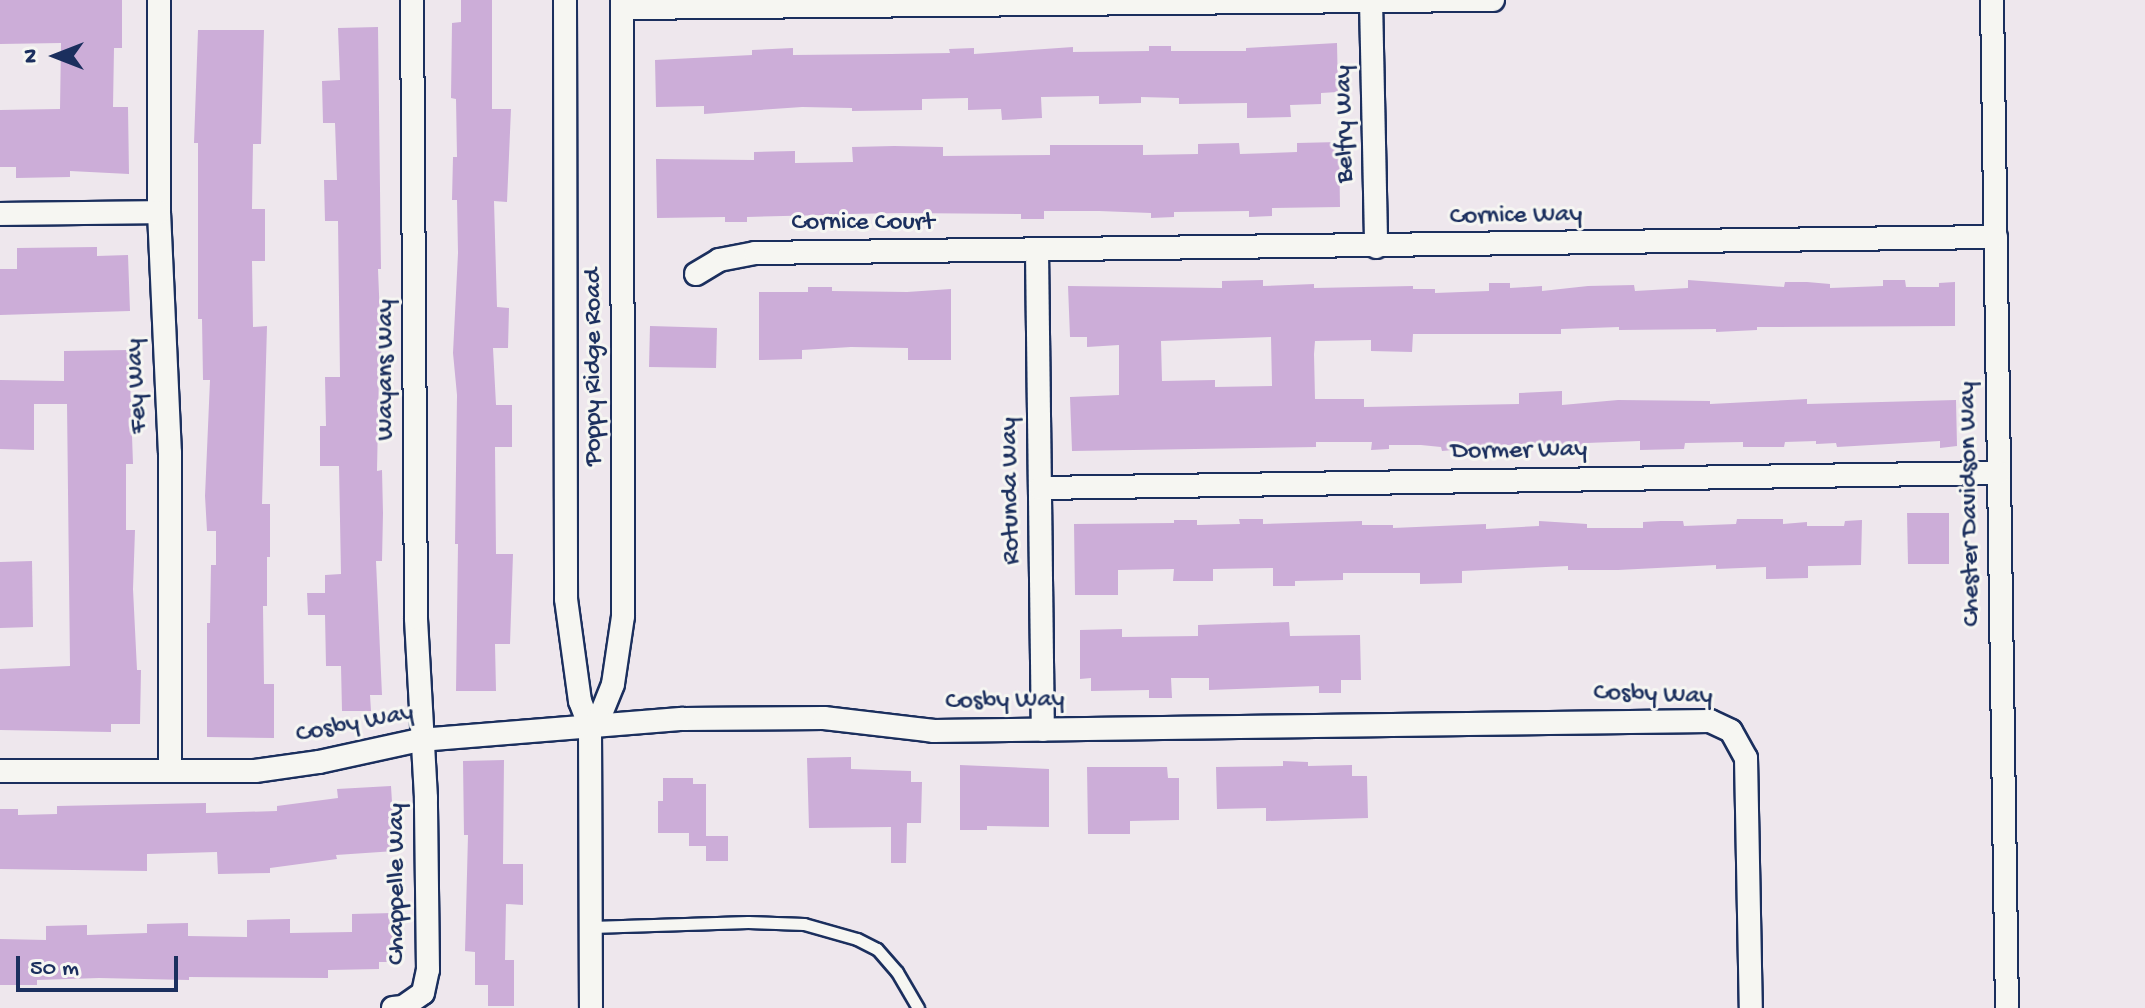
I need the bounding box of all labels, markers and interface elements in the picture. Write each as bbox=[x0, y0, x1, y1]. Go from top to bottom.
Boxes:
north arrow bbox=[16, 16, 96, 96]
text: N bbox=[19, 49, 45, 63]
street label: Belfry Way bbox=[1329, 65, 1363, 183]
street label: Cornice Way bbox=[1449, 200, 1583, 234]
street label: Cornice Court bbox=[792, 208, 934, 240]
street label: Poppy Ridge Road bbox=[579, 268, 611, 466]
street label: Wayans Way bbox=[371, 299, 403, 441]
street label: Fey Way bbox=[120, 338, 156, 434]
street label: Chester Davidson Way bbox=[1953, 381, 1989, 627]
street label: Rotunda Way bbox=[995, 417, 1029, 565]
street label: Dormer Way bbox=[1451, 435, 1587, 469]
street label: Cosby Way bbox=[1593, 678, 1713, 714]
street label: Cosby Way bbox=[945, 685, 1065, 719]
street label: Cosby Way bbox=[294, 698, 416, 752]
street label: Chappelle Way bbox=[382, 803, 414, 965]
scale bar bbox=[20, 940, 182, 990]
text: 50 m bbox=[30, 955, 79, 984]

